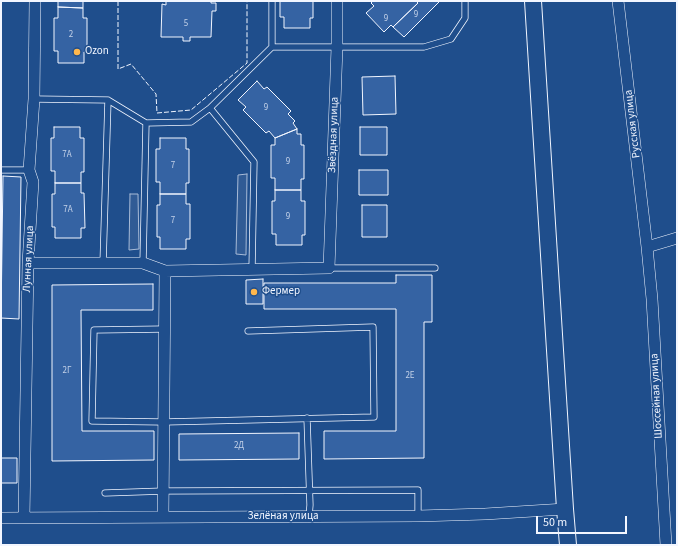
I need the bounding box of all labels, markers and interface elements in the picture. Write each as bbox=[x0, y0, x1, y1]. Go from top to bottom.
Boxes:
house number: 9 bbox=[414, 10, 418, 20]
house number: 9 bbox=[384, 14, 388, 24]
house number: 5 bbox=[184, 19, 188, 29]
house number: 2 bbox=[69, 30, 73, 40]
place label: Ozon bbox=[85, 45, 109, 59]
marker: Ozon bbox=[72, 47, 82, 57]
street label: Русская улица bbox=[622, 89, 644, 159]
street label: Звёздная улица bbox=[326, 97, 342, 173]
house number: 9 bbox=[264, 103, 268, 113]
house number: 7А bbox=[62, 150, 72, 160]
house number: 9 bbox=[286, 157, 290, 167]
house number: 7 bbox=[171, 161, 175, 171]
house number: 7А bbox=[63, 205, 73, 215]
house number: 9 bbox=[286, 212, 290, 222]
house number: 7 bbox=[171, 216, 175, 226]
street label: Лунная улица bbox=[21, 225, 37, 293]
place label: Фермер bbox=[262, 285, 300, 299]
marker: Фермер bbox=[249, 287, 259, 297]
street label: Шоссейная улица bbox=[648, 353, 666, 439]
house number: 2Г bbox=[63, 366, 71, 376]
house number: 2Е bbox=[405, 371, 415, 381]
house number: 2Д bbox=[234, 441, 244, 451]
scale bar bbox=[538, 508, 629, 534]
street label: Зелёная улица bbox=[247, 510, 319, 524]
text: 50 m bbox=[543, 514, 567, 531]

